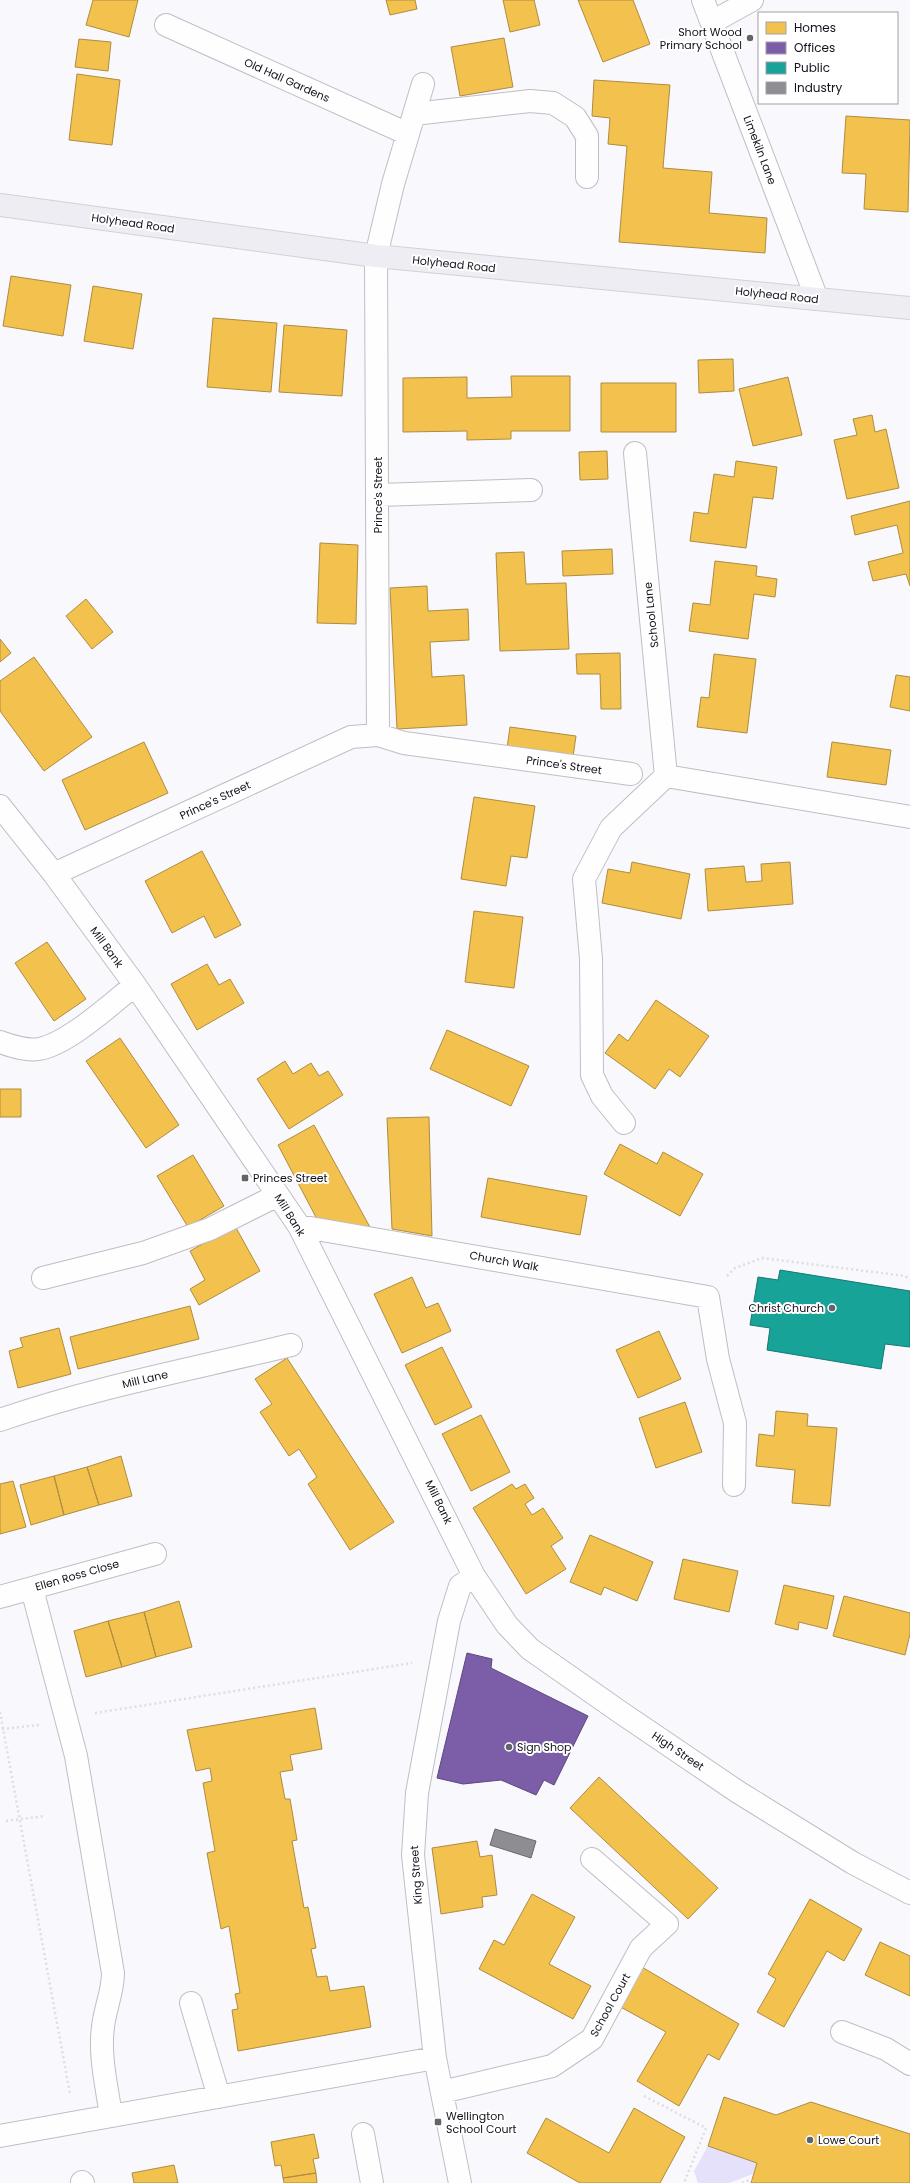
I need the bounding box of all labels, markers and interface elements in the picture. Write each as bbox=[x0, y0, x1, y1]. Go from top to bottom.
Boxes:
legend bbox=[758, 12, 898, 104]
text: Homes bbox=[794, 19, 836, 36]
place label: Short Wood Primary School bbox=[660, 24, 742, 53]
marker: Short Wood Primary School bbox=[745, 33, 755, 43]
text: Offices bbox=[794, 39, 835, 56]
street label: Old Hall Gardens bbox=[242, 54, 333, 106]
text: Public bbox=[794, 59, 830, 76]
text: Industry bbox=[794, 79, 843, 96]
street label: Limekiln Lane bbox=[740, 113, 781, 187]
street label: Holyhead Road bbox=[90, 209, 176, 237]
street label: Holyhead Road bbox=[411, 252, 497, 276]
street label: Holyhead Road bbox=[734, 283, 820, 307]
street label: Prince's Street bbox=[370, 457, 386, 533]
street label: School Lane bbox=[640, 581, 662, 649]
street label: Prince's Street bbox=[525, 752, 603, 778]
street label: Prince's Street bbox=[177, 777, 253, 823]
street label: Mill Bank bbox=[87, 923, 128, 971]
place label: Princes Street bbox=[253, 1170, 328, 1186]
marker: Princes Street bbox=[240, 1173, 250, 1183]
street label: Mill Bank bbox=[271, 1191, 310, 1240]
street label: Church Walk bbox=[468, 1247, 540, 1275]
place label: Christ Church bbox=[749, 1300, 824, 1316]
marker: Christ Church bbox=[827, 1303, 837, 1313]
street label: Mill Lane bbox=[121, 1366, 170, 1392]
street label: Mill Bank bbox=[421, 1477, 457, 1527]
street label: Ellen Ross Close bbox=[33, 1555, 121, 1595]
street label: High Street bbox=[649, 1728, 707, 1774]
place label: Sign Shop bbox=[517, 1739, 572, 1755]
marker: Sign Shop bbox=[504, 1742, 514, 1752]
street label: King Street bbox=[406, 1845, 426, 1905]
street label: School Court bbox=[586, 1970, 634, 2040]
place label: Wellington School Court bbox=[446, 2108, 517, 2137]
marker: Wellington School Court bbox=[433, 2117, 443, 2127]
place label: Lowe Court bbox=[818, 2132, 879, 2148]
marker: Lowe Court bbox=[805, 2135, 815, 2145]

